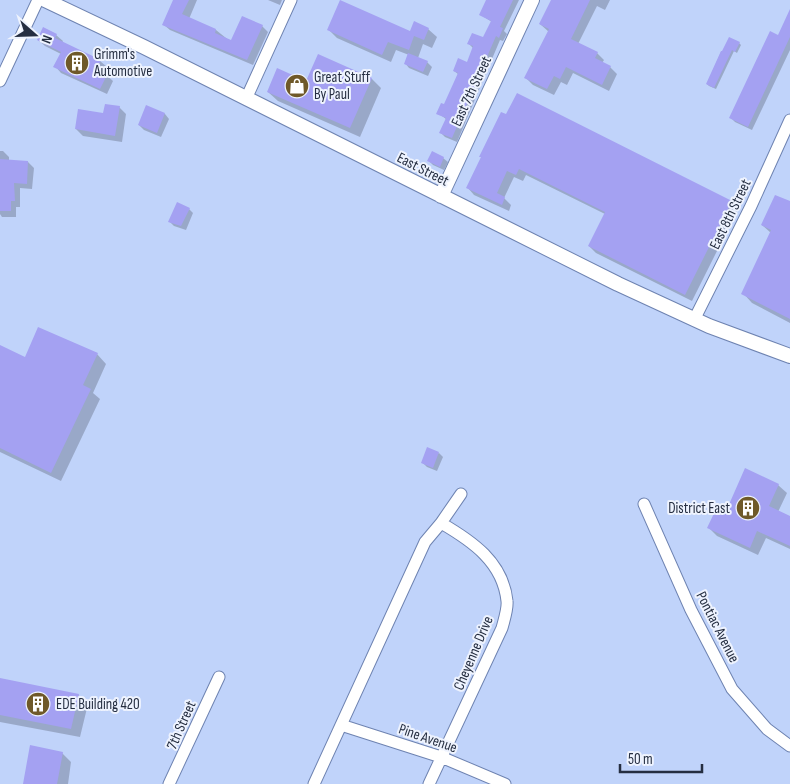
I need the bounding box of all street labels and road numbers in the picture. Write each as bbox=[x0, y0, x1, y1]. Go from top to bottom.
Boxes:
street label: East 7th Street bbox=[447, 53, 496, 129]
street label: East Street bbox=[394, 148, 452, 191]
street label: East 8th Street bbox=[705, 176, 756, 252]
street label: Pontiac Avenue bbox=[692, 588, 744, 666]
street label: Cheyenne Drive bbox=[449, 613, 498, 693]
street label: 7th Street bbox=[162, 698, 201, 752]
street label: Pine Avenue bbox=[396, 720, 460, 757]

